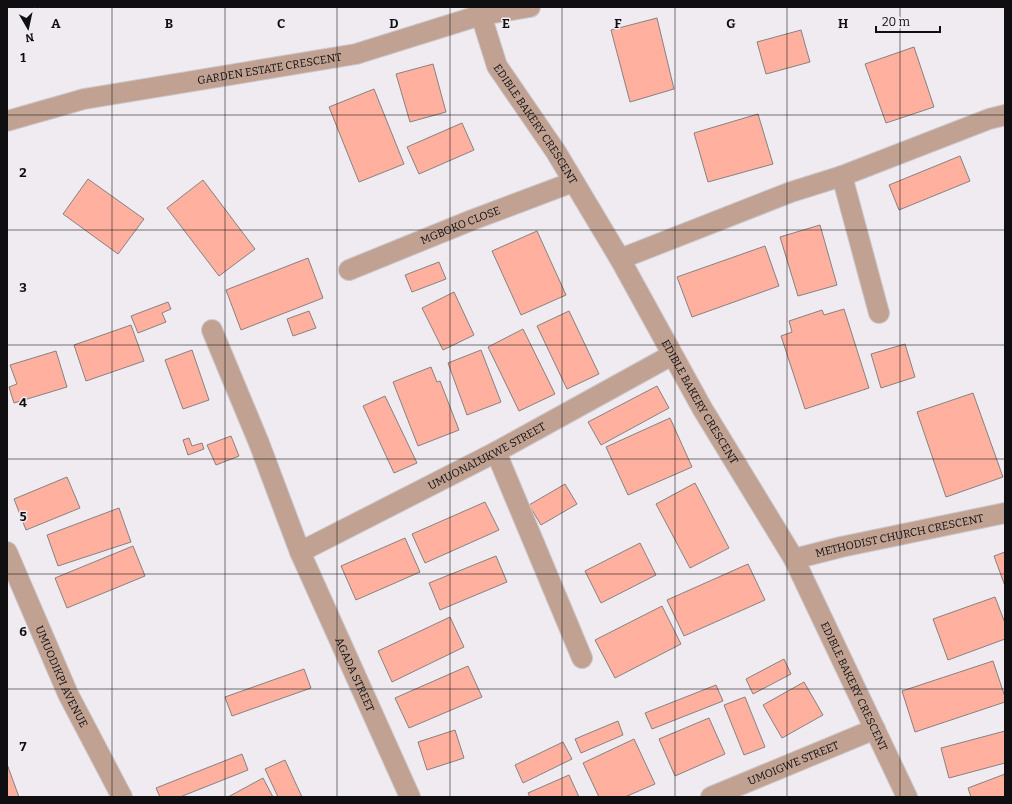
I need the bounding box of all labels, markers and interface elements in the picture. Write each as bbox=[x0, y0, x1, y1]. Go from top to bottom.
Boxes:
north arrow bbox=[8, 8, 48, 48]
scale bar bbox=[876, 8, 940, 34]
text: 20 m bbox=[882, 15, 911, 29]
text: A bbox=[51, 16, 61, 31]
text: B bbox=[165, 16, 173, 31]
text: C bbox=[277, 16, 285, 31]
text: D bbox=[389, 16, 399, 31]
text: E bbox=[502, 16, 510, 31]
text: F bbox=[614, 16, 622, 31]
text: G bbox=[726, 16, 736, 31]
text: H bbox=[838, 16, 848, 31]
text: N bbox=[24, 30, 35, 45]
text: 1 bbox=[20, 50, 26, 65]
street label: GARDEN ESTATE CRESCENT bbox=[196, 50, 343, 87]
street label: EDIBLE BAKERY CRESCENT bbox=[491, 62, 580, 187]
text: 2 bbox=[19, 165, 27, 180]
street label: MGBOKO CLOSE bbox=[419, 204, 502, 247]
text: 3 bbox=[19, 280, 27, 295]
street label: EDIBLE BAKERY CRESCENT bbox=[659, 337, 741, 467]
text: 4 bbox=[19, 395, 27, 410]
street label: UMUONALUKWE STREET bbox=[426, 420, 548, 493]
text: 5 bbox=[19, 509, 27, 524]
street label: METHODIST CHURCH CRESCENT bbox=[814, 512, 985, 560]
street label: EDIBLE BAKERY CRESCENT bbox=[818, 620, 890, 754]
text: 6 bbox=[19, 624, 27, 639]
street label: UMUODIKPI AVENUE bbox=[32, 624, 90, 730]
street label: AGADA STREET bbox=[332, 635, 377, 714]
text: 7 bbox=[20, 739, 27, 754]
street label: UMOIGWE STREET bbox=[746, 739, 841, 788]

